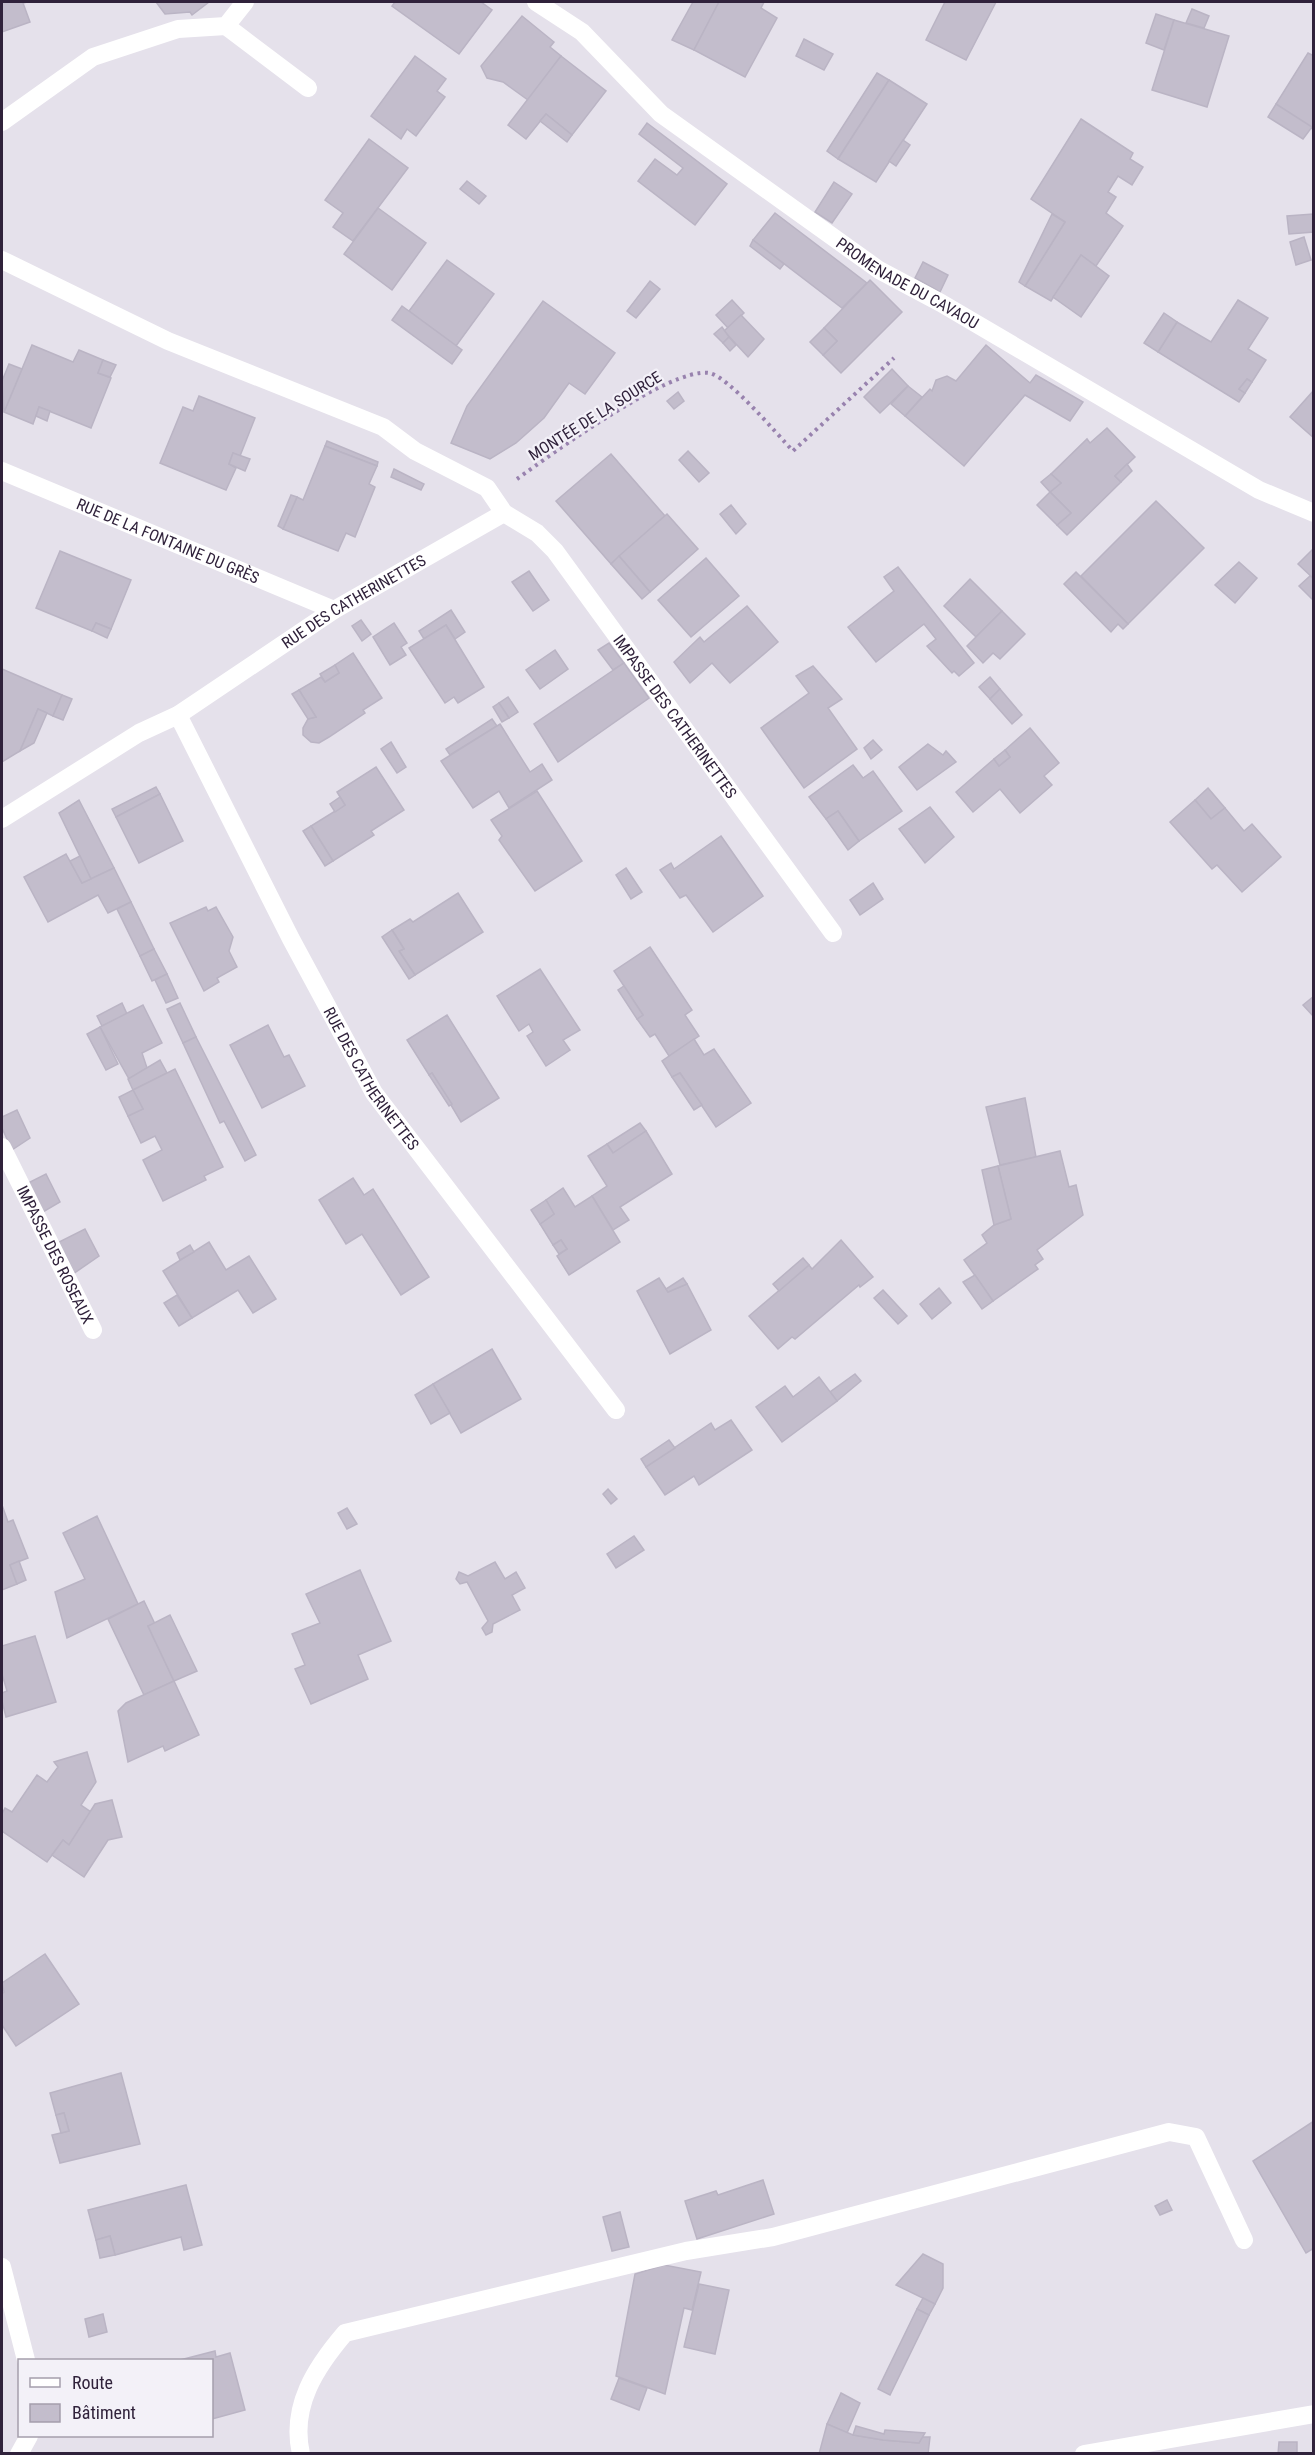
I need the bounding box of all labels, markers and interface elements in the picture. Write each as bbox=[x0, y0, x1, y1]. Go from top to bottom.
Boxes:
street label: PROMENADE DU CAVAOU bbox=[833, 233, 982, 333]
street label: MONTÉE DE LA SOURCE bbox=[525, 367, 665, 465]
street label: RUE DE LA FONTAINE DU GRÈS bbox=[74, 494, 262, 587]
street label: RUE DES CATHERINETTES bbox=[278, 550, 429, 652]
street label: IMPASSE DES CATHERINETTES bbox=[610, 631, 741, 802]
street label: RUE DES CATHERINETTES bbox=[320, 1004, 423, 1153]
street label: IMPASSE DES ROSEAUX bbox=[13, 1182, 98, 1327]
legend bbox=[18, 2359, 213, 2437]
text: Route bbox=[72, 2372, 113, 2393]
text: Bâtiment bbox=[72, 2402, 136, 2423]

